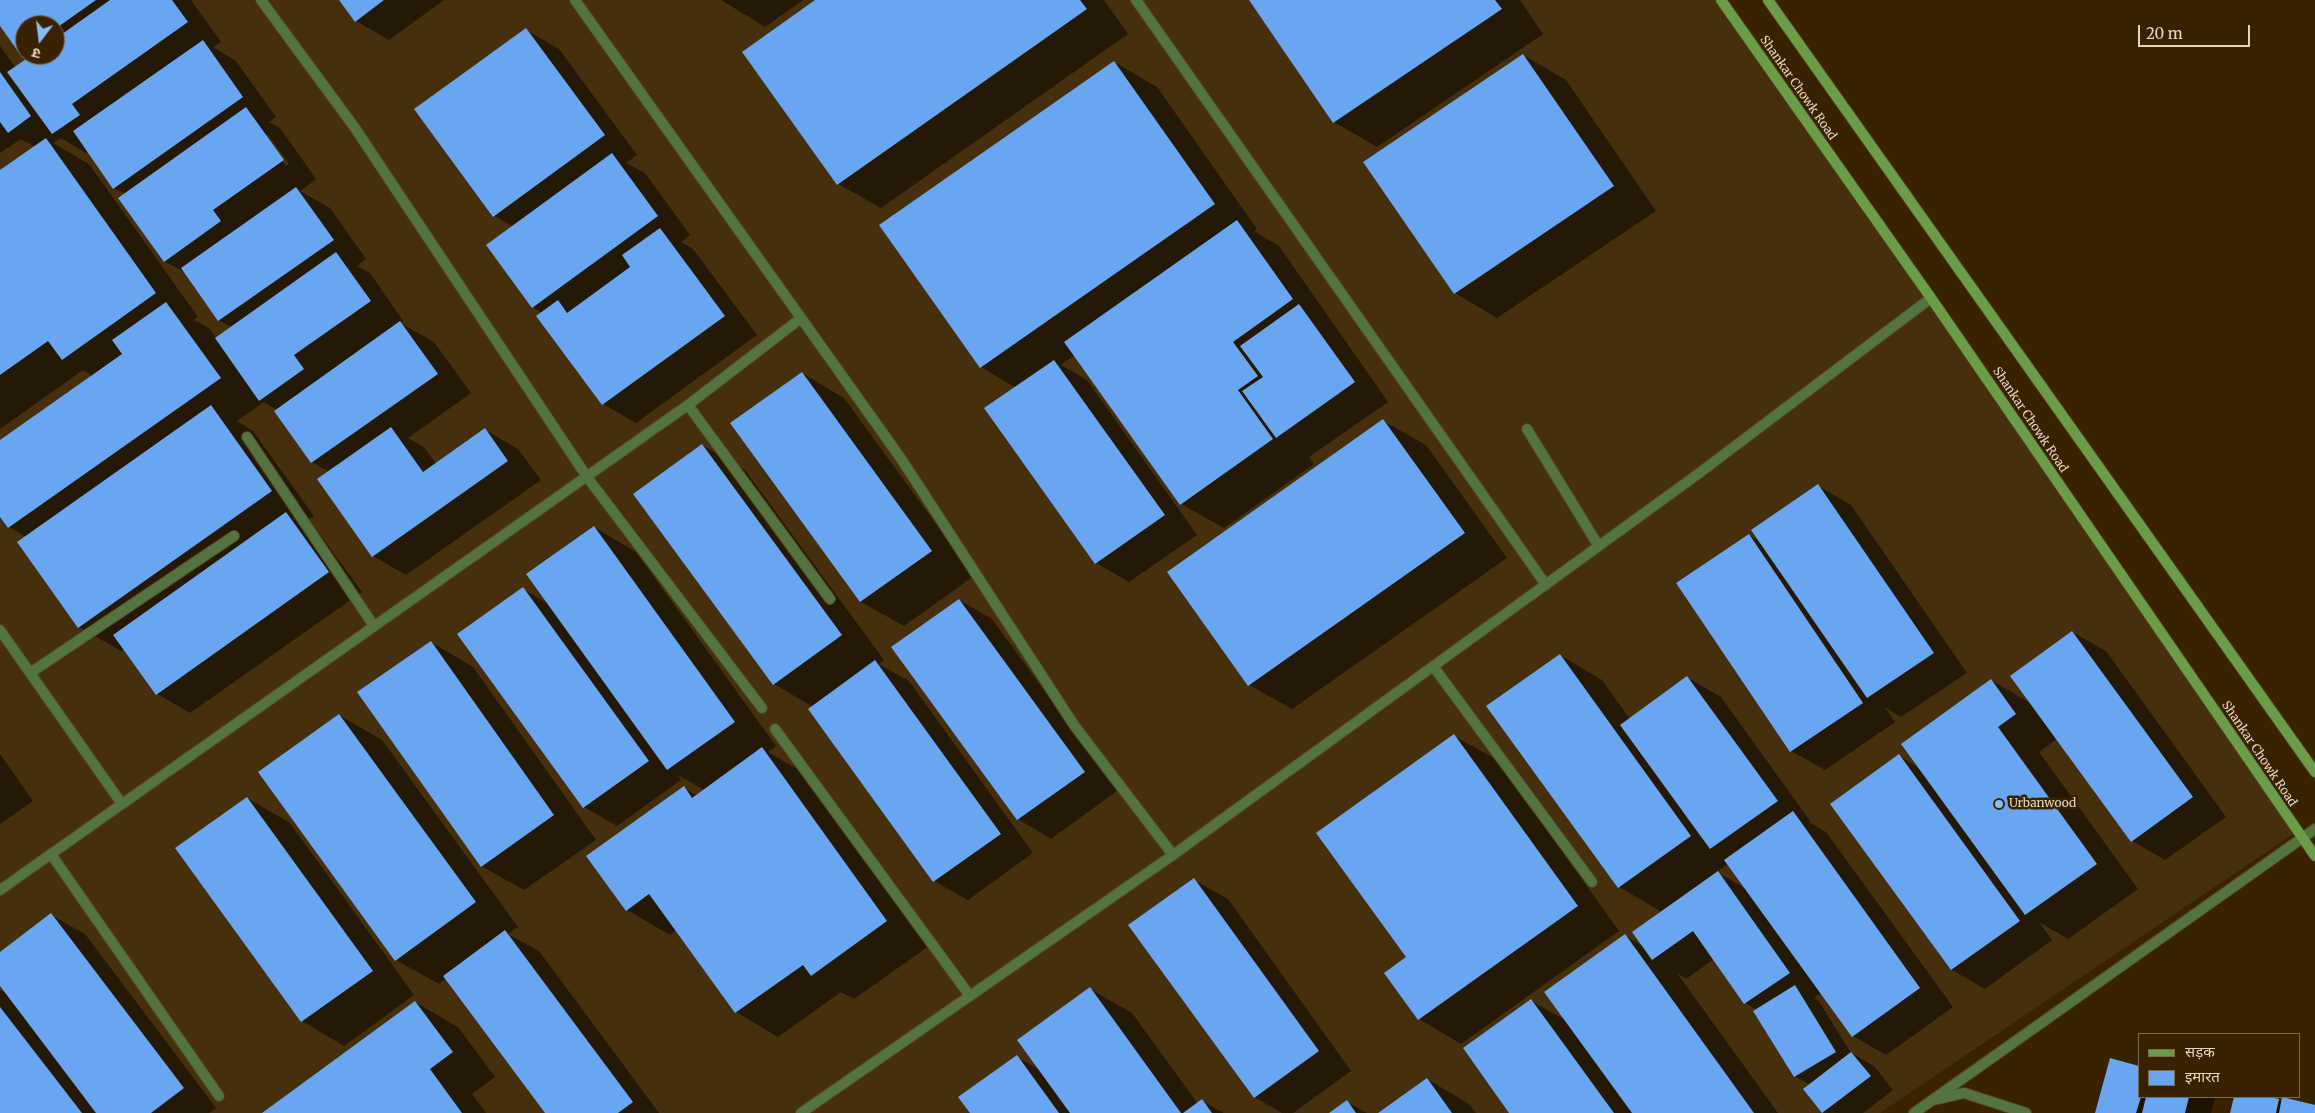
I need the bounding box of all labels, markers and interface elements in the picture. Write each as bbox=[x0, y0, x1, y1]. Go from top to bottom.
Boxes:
north arrow bbox=[15, 15, 65, 65]
scale bar bbox=[2140, 15, 2252, 47]
text: 20 m bbox=[2146, 24, 2183, 43]
street label: Shankar Chowk Road bbox=[1757, 33, 1839, 143]
text: उ bbox=[30, 44, 43, 63]
street label: Shankar Chowk Road bbox=[1989, 365, 2071, 475]
street label: Shankar Chowk Road bbox=[2218, 699, 2300, 809]
place label: Urbanwood bbox=[2009, 797, 2076, 811]
marker: Urbanwood bbox=[1993, 798, 2005, 810]
legend bbox=[2138, 1033, 2300, 1098]
text: सड़क bbox=[2185, 1042, 2215, 1061]
text: इमारत bbox=[2185, 1067, 2220, 1086]

